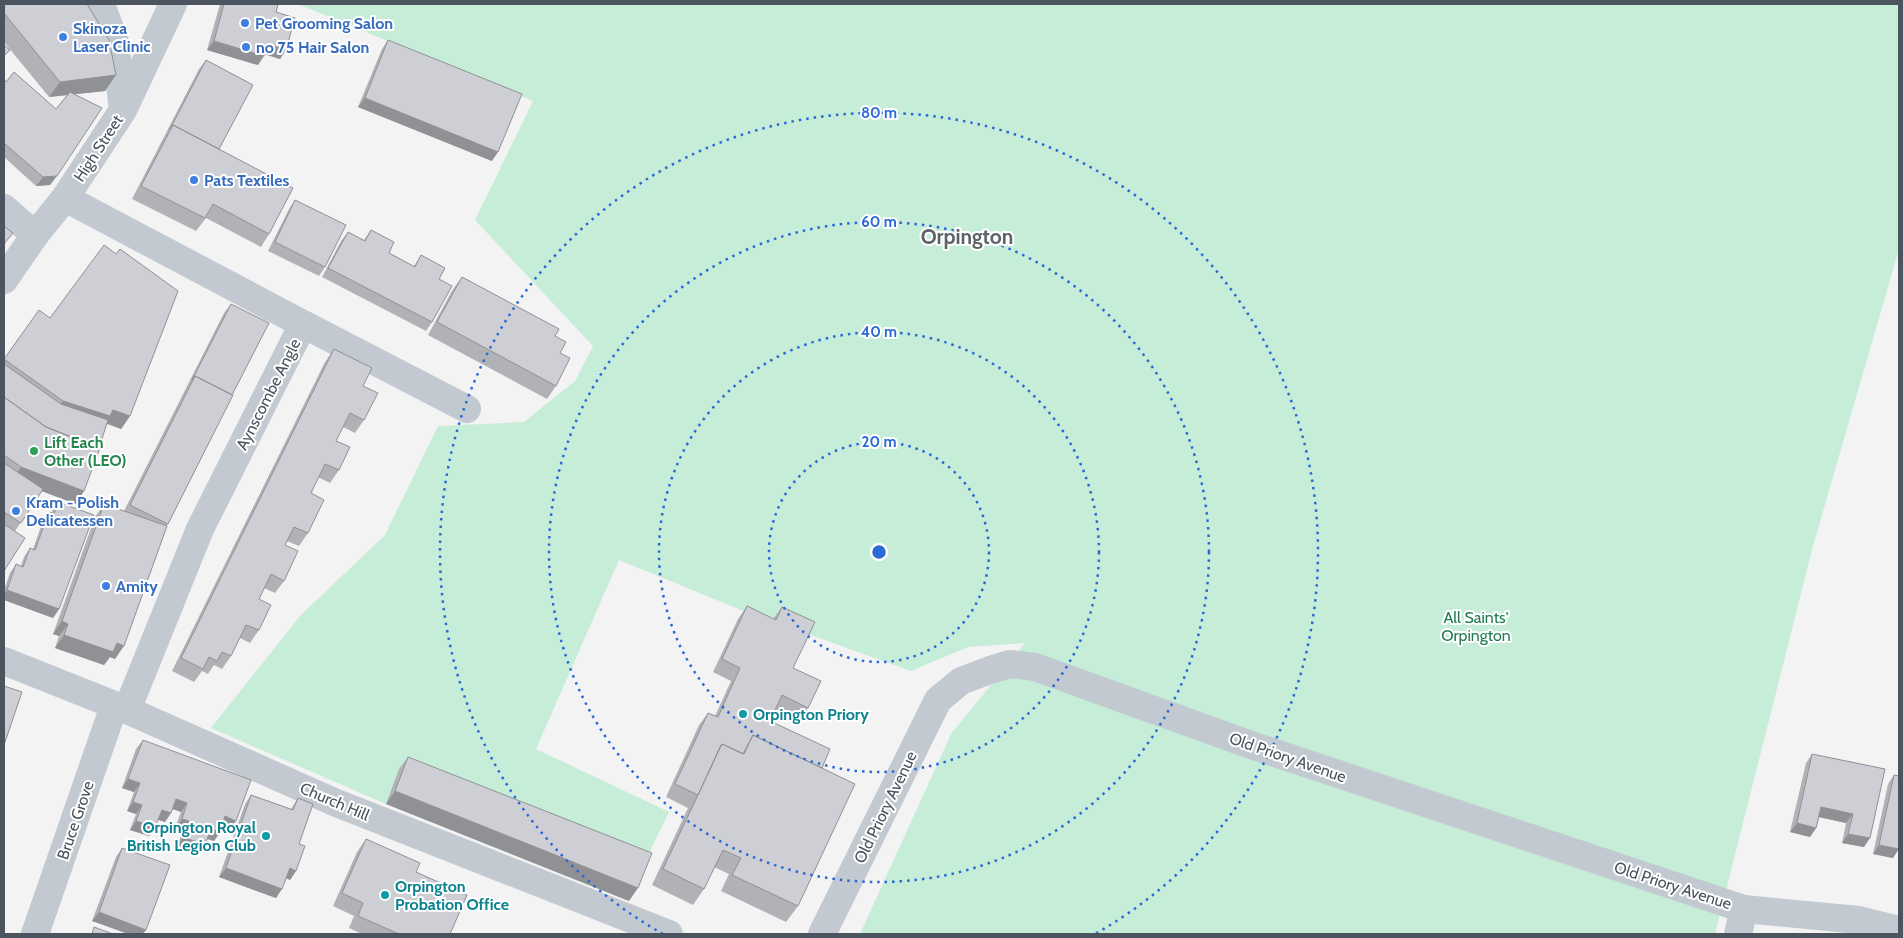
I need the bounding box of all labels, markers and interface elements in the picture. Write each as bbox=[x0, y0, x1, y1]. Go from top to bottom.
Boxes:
place label: Pet Grooming Salon bbox=[255, 14, 393, 33]
marker: Pet Grooming Salon bbox=[239, 17, 251, 29]
place label: Skinoza Laser Clinic bbox=[73, 19, 151, 56]
marker: Skinoza Laser Clinic bbox=[57, 31, 69, 43]
place label: no 75 Hair Salon bbox=[256, 38, 369, 57]
marker: no 75 Hair Salon bbox=[240, 41, 252, 53]
text: 80 m bbox=[861, 104, 897, 122]
street label: High Street bbox=[70, 111, 127, 185]
place label: Pats Textiles bbox=[204, 171, 289, 190]
marker: Pats Textiles bbox=[188, 174, 200, 186]
text: 60 m bbox=[861, 213, 897, 231]
district label: Orpington bbox=[921, 224, 1013, 249]
text: 40 m bbox=[861, 323, 897, 341]
street label: Aynscombe Angle bbox=[232, 335, 305, 453]
place label: Lift Each Other (LEO) bbox=[44, 433, 127, 470]
text: 20 m bbox=[862, 433, 896, 451]
marker: Lift Each Other (LEO) bbox=[28, 445, 40, 457]
place label: Kram - Polish Delicatessen bbox=[26, 493, 119, 530]
marker: Kram - Polish Delicatessen bbox=[10, 505, 22, 517]
centre of rings bbox=[870, 543, 888, 561]
place label: Amity bbox=[116, 577, 158, 596]
marker: Amity bbox=[100, 580, 112, 592]
park label: All Saints' Orpington bbox=[1441, 608, 1511, 645]
place label: Orpington Priory bbox=[753, 705, 869, 724]
marker: Orpington Priory bbox=[737, 708, 749, 720]
street label: Old Priory Avenue bbox=[1227, 729, 1349, 786]
street label: Old Priory Avenue bbox=[850, 748, 921, 866]
street label: Bruce Grove bbox=[53, 778, 98, 862]
street label: Church Hill bbox=[297, 778, 372, 825]
place label: Orpington Royal British Legion Club bbox=[127, 818, 256, 855]
marker: Orpington Royal British Legion Club bbox=[260, 830, 272, 842]
street label: Old Priory Avenue bbox=[1612, 858, 1734, 913]
place label: Orpington Probation Office bbox=[395, 877, 509, 914]
marker: Orpington Probation Office bbox=[379, 889, 391, 901]

